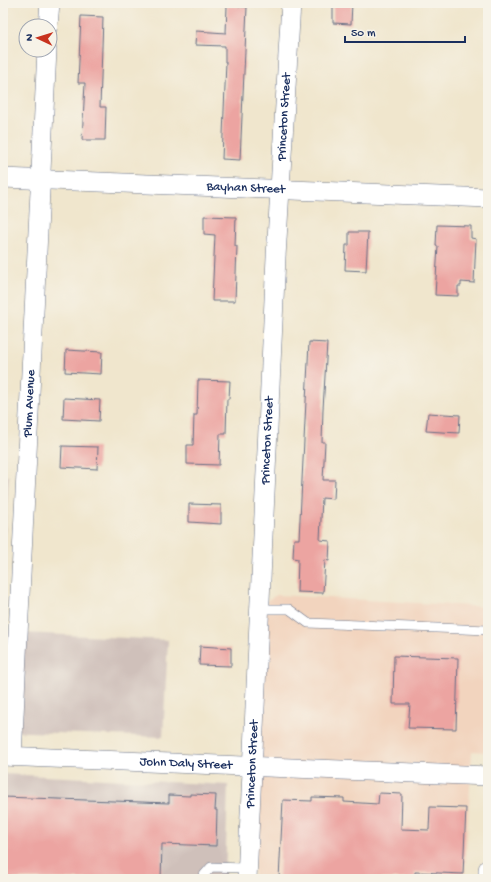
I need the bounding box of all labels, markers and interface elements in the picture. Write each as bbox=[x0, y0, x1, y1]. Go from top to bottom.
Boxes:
north arrow bbox=[18, 18, 58, 58]
scale bar bbox=[345, 18, 465, 44]
text: 50 m bbox=[351, 27, 376, 41]
text: N bbox=[24, 33, 36, 41]
street label: Princeton Street bbox=[274, 71, 294, 162]
street label: Bayhan Street bbox=[205, 179, 287, 197]
street label: Plum Avenue bbox=[20, 369, 39, 439]
street label: Princeton Street bbox=[258, 394, 277, 486]
street label: Princeton Street bbox=[243, 718, 262, 809]
street label: John Daly Street bbox=[139, 754, 234, 773]

